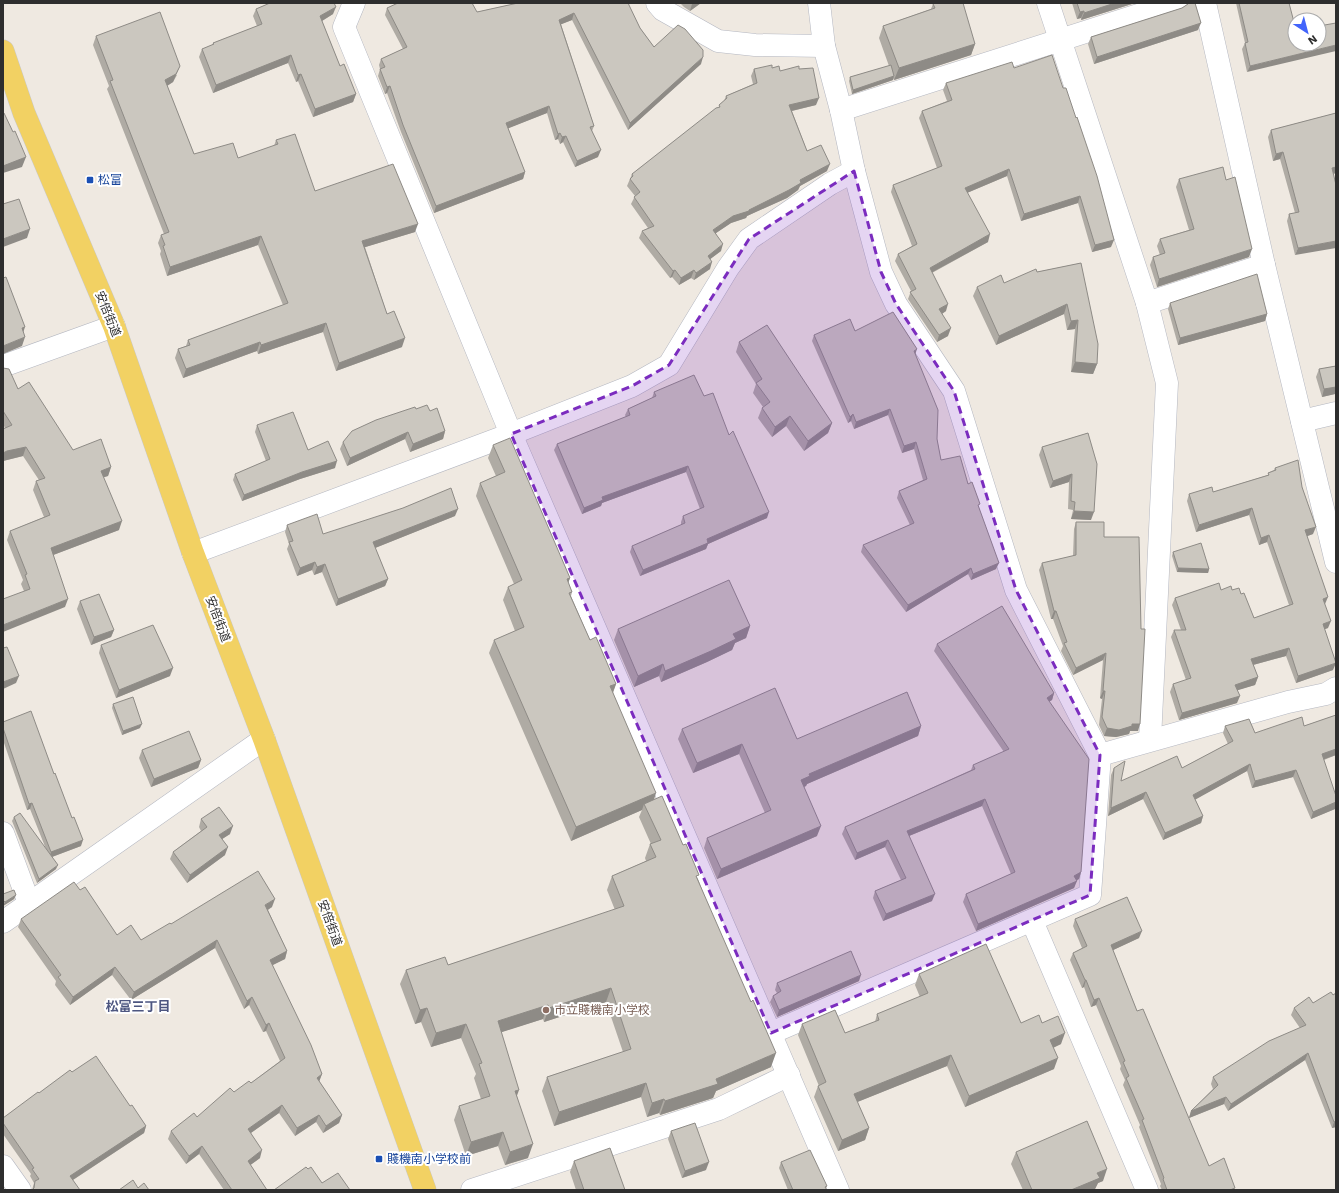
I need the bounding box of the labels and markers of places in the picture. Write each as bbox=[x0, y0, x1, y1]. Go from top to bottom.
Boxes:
place label: 松富 bbox=[98, 173, 122, 187]
marker: 松富 bbox=[85, 175, 95, 185]
place label: 市立賤機南小学校 bbox=[554, 1003, 650, 1017]
marker: 市立賤機南小学校 bbox=[541, 1005, 551, 1015]
place label: 賤機南小学校前 bbox=[387, 1152, 471, 1166]
marker: 賤機南小学校前 bbox=[374, 1154, 384, 1164]

